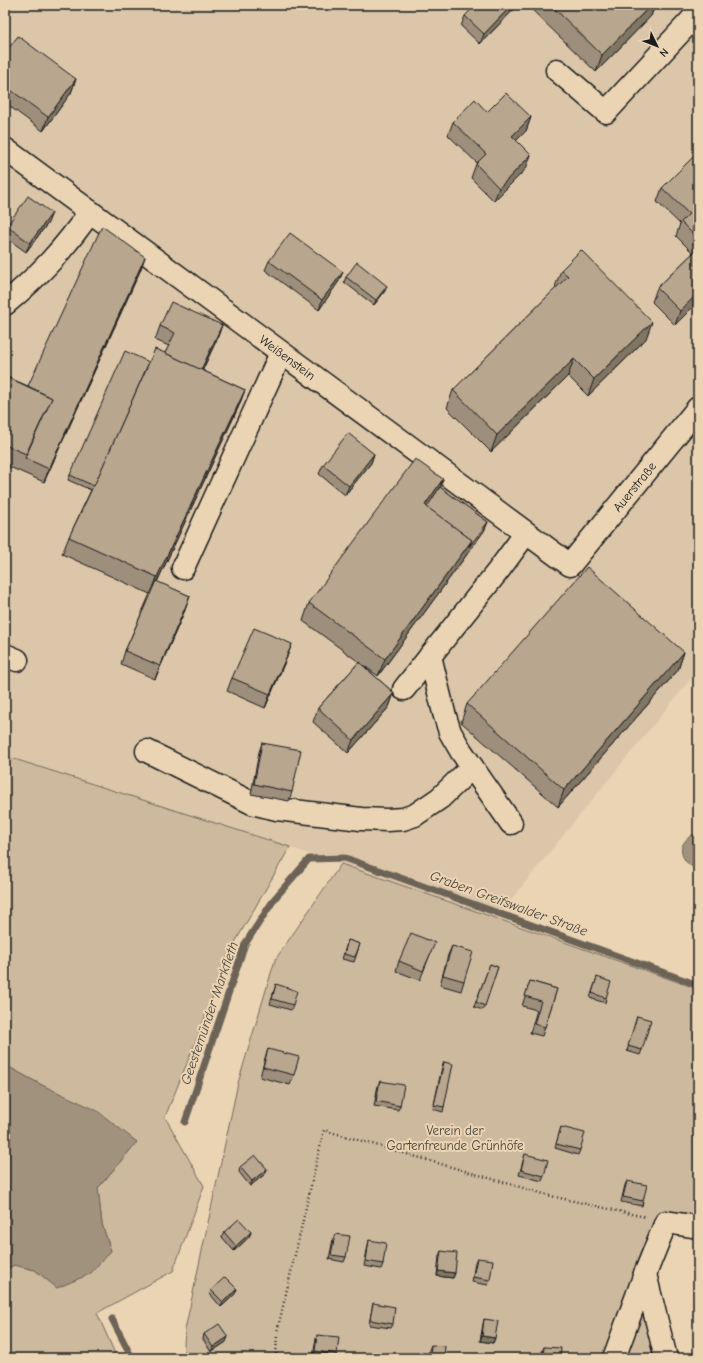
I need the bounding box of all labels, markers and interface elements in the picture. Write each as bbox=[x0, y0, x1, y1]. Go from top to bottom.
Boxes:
north arrow bbox=[637, 26, 677, 66]
text: N bbox=[657, 45, 671, 60]
street label: Weißenstein bbox=[256, 332, 318, 383]
street label: Auerstraße bbox=[610, 458, 660, 515]
water label: Graben Greifswalder Straße bbox=[428, 867, 590, 940]
water label: Geestemünder Markfleth bbox=[177, 939, 242, 1087]
park label: Verein der Gartenfreunde Grünhöfe bbox=[387, 1123, 524, 1153]

